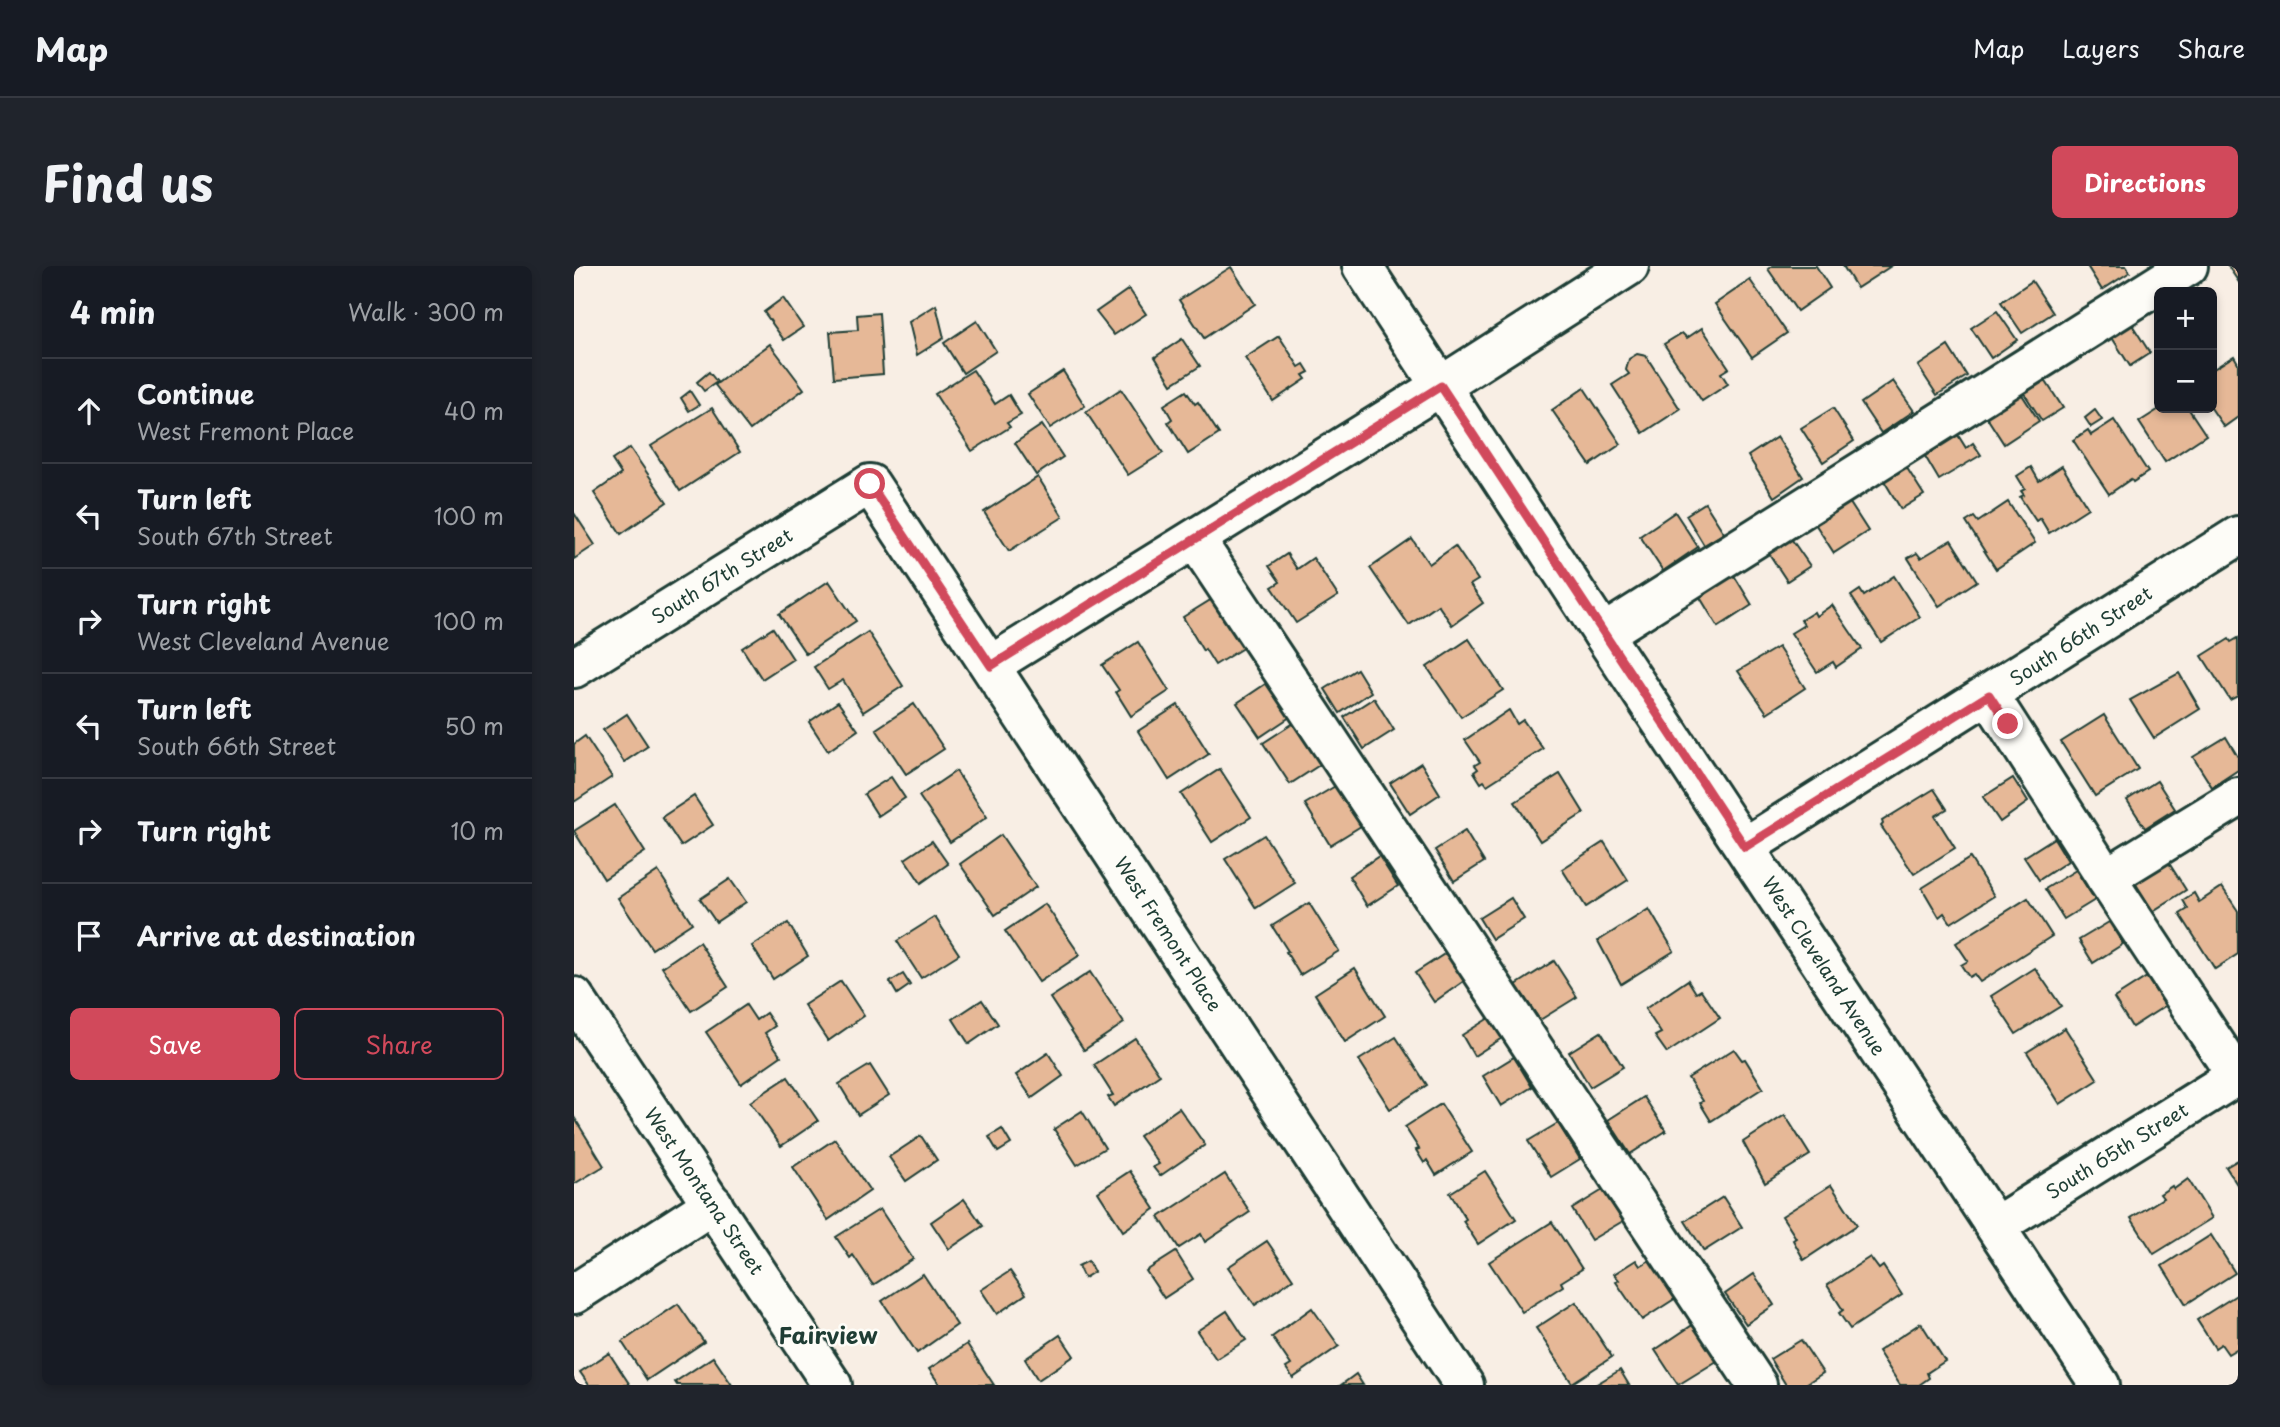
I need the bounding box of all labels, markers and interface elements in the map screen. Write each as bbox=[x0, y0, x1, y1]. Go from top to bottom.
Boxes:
text: Map bbox=[35, 23, 108, 73]
text: Map bbox=[1973, 30, 2024, 66]
text: Layers bbox=[2062, 30, 2139, 66]
text: Share bbox=[2177, 30, 2245, 66]
text: Find us bbox=[42, 145, 213, 219]
button: Directions bbox=[2052, 146, 2238, 218]
map controls bbox=[2154, 287, 2217, 413]
button: + bbox=[2154, 287, 2217, 350]
text: 4 min bbox=[70, 289, 156, 334]
text: Walk · 300 m bbox=[348, 294, 504, 329]
button: − bbox=[2154, 350, 2217, 413]
text: Continue bbox=[137, 374, 254, 413]
icon: ahead bbox=[70, 392, 108, 430]
text: 40 m bbox=[444, 393, 504, 428]
text: West Fremont Place bbox=[137, 413, 354, 448]
route start bbox=[854, 468, 885, 499]
text: Turn left bbox=[137, 479, 252, 518]
icon: left bbox=[70, 497, 108, 535]
text: 100 m bbox=[434, 498, 504, 533]
text: South 67th Street bbox=[137, 518, 333, 553]
street label: South 67th Street bbox=[646, 520, 798, 630]
street label: South 66th Street bbox=[2004, 578, 2157, 692]
text: Turn right bbox=[137, 584, 271, 623]
icon: right bbox=[70, 602, 108, 640]
text: 100 m bbox=[434, 603, 504, 638]
text: West Cleveland Avenue bbox=[137, 623, 389, 658]
text: Turn left bbox=[137, 689, 252, 728]
icon: left bbox=[70, 707, 108, 745]
text: 50 m bbox=[444, 708, 504, 743]
route end bbox=[1992, 708, 2023, 739]
text: South 66th Street bbox=[137, 728, 336, 763]
text: Turn right bbox=[137, 811, 271, 850]
icon: right bbox=[70, 812, 108, 850]
text: 10 m bbox=[450, 813, 504, 848]
street label: West Fremont Place bbox=[1108, 851, 1229, 1016]
street label: West Cleveland Avenue bbox=[1756, 870, 1893, 1061]
text: Arrive at destination bbox=[137, 916, 416, 955]
icon: arrive bbox=[70, 917, 108, 955]
button: Save bbox=[70, 1008, 280, 1080]
button: Share bbox=[294, 1008, 504, 1080]
street label: South 65th Street bbox=[2040, 1095, 2193, 1205]
street label: West Montana Street bbox=[638, 1101, 772, 1280]
district label: Fairview bbox=[778, 1317, 878, 1352]

